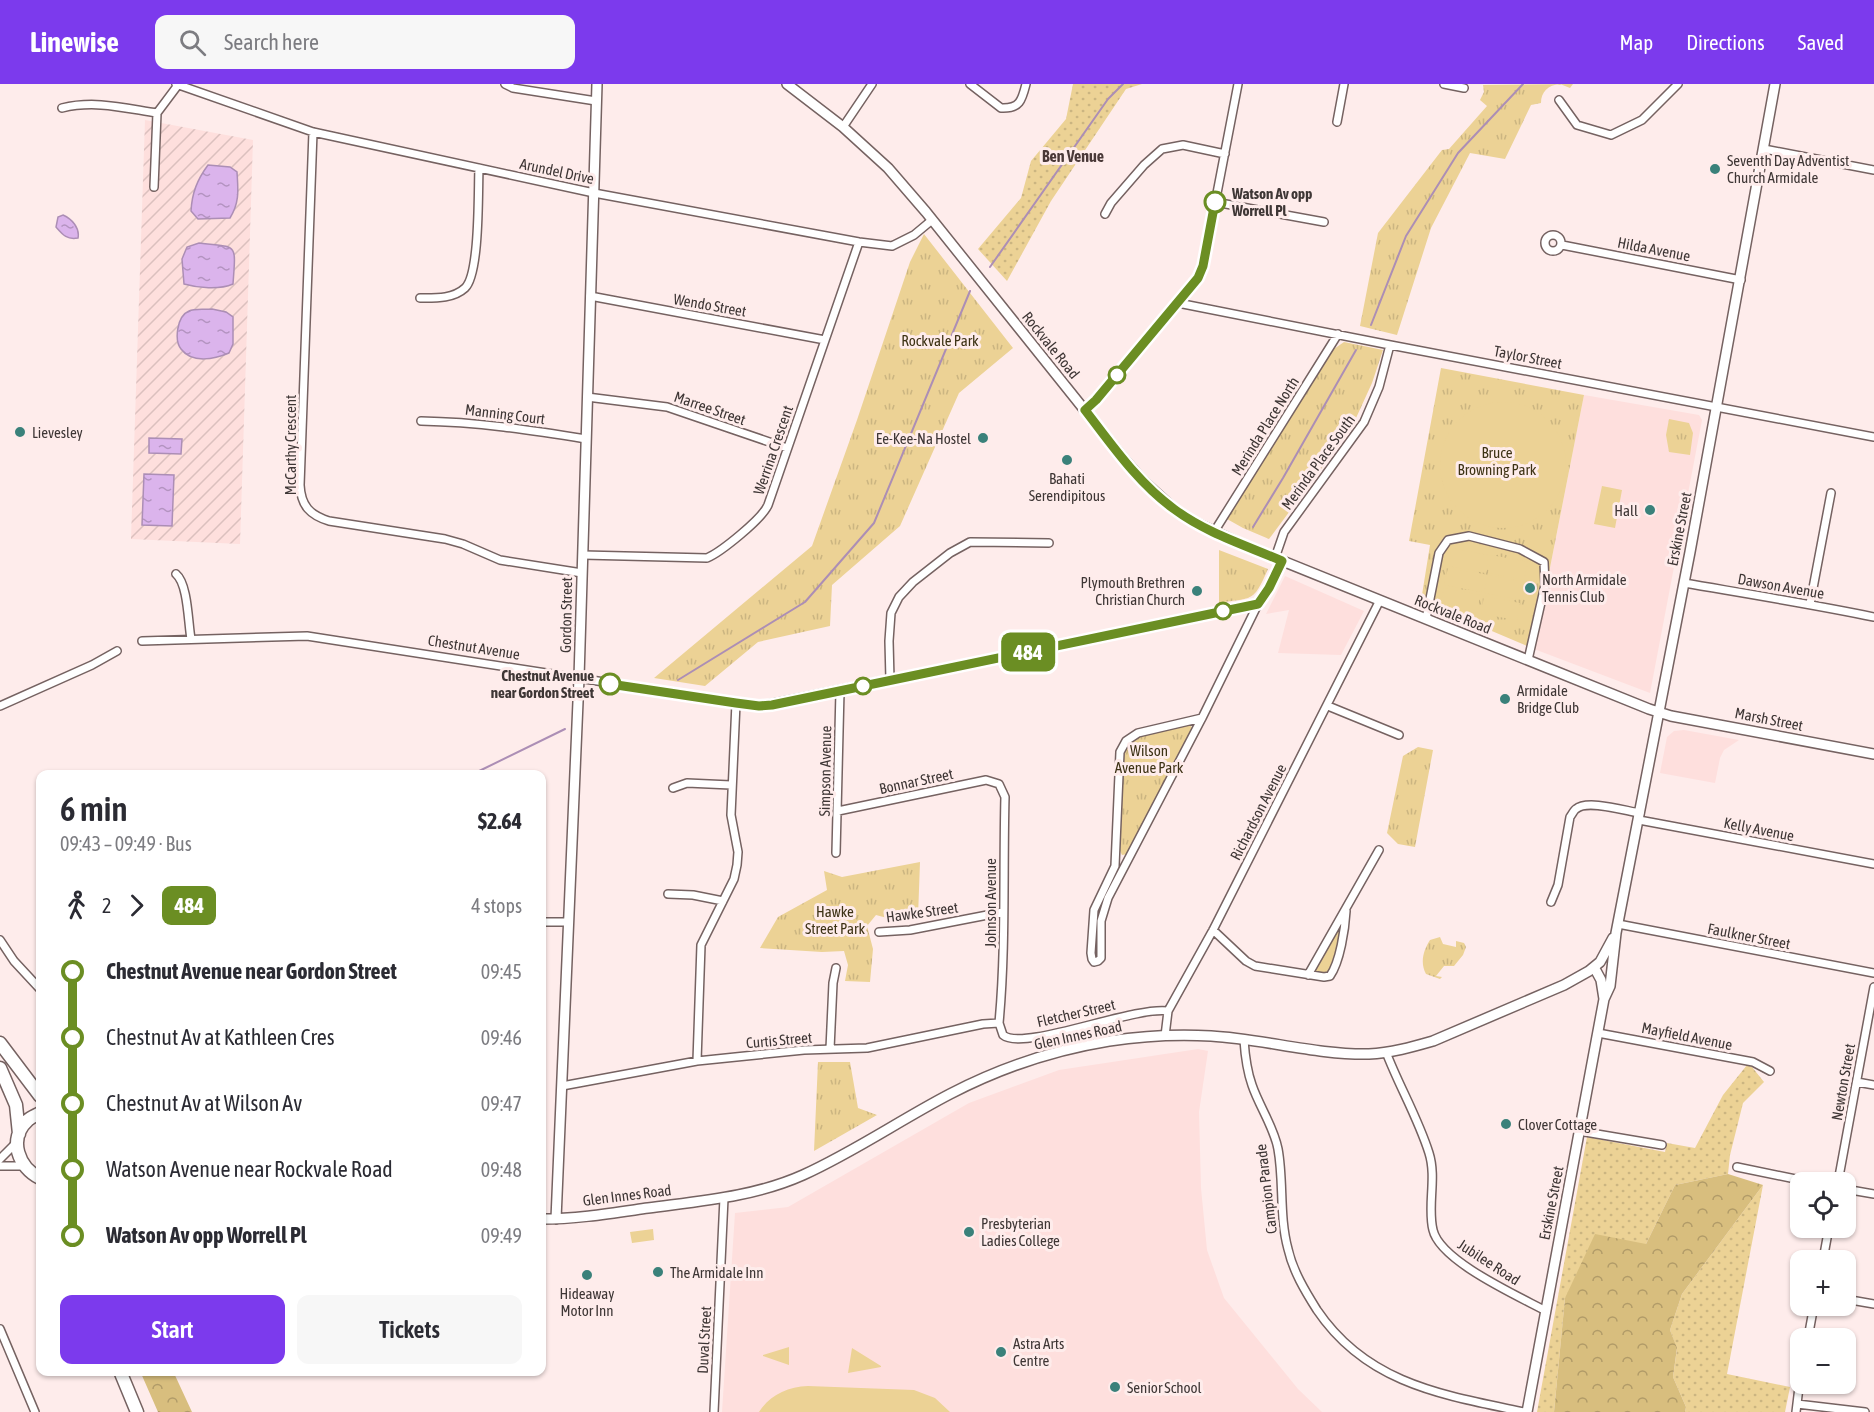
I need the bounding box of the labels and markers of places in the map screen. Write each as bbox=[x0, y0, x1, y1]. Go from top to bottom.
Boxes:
place label: Seventh Day Adventist Church Armidale bbox=[1727, 152, 1849, 186]
marker: Seventh Day Adventist Church Armidale bbox=[1708, 162, 1722, 176]
place label: Watson Av opp Worrell Pl bbox=[1231, 185, 1312, 219]
marker: Watson Av opp Worrell Pl bbox=[1204, 191, 1226, 213]
unlabelled marker bbox=[1108, 366, 1126, 384]
place label: Lievesley bbox=[32, 424, 83, 441]
marker: Lievesley bbox=[13, 425, 27, 439]
place label: Ee-Kee-Na Hostel bbox=[876, 430, 971, 447]
marker: Ee-Kee-Na Hostel bbox=[976, 431, 990, 445]
marker: Bahati Serendipitous bbox=[1060, 453, 1074, 467]
place label: Bahati Serendipitous bbox=[1029, 470, 1105, 504]
place label: Hall bbox=[1614, 502, 1638, 519]
marker: Hall bbox=[1643, 503, 1657, 517]
place label: North Armidale Tennis Club bbox=[1542, 571, 1627, 605]
place label: Plymouth Brethren Christian Church bbox=[1080, 574, 1185, 608]
marker: North Armidale Tennis Club bbox=[1523, 581, 1537, 595]
marker: Plymouth Brethren Christian Church bbox=[1190, 584, 1204, 598]
unlabelled marker bbox=[1214, 602, 1232, 620]
place label: Chestnut Avenue near Gordon Street bbox=[491, 667, 595, 701]
marker: Chestnut Avenue near Gordon Street bbox=[599, 673, 621, 695]
unlabelled marker bbox=[854, 677, 872, 695]
place label: Armidale Bridge Club bbox=[1517, 682, 1579, 716]
marker: Armidale Bridge Club bbox=[1498, 692, 1512, 706]
place label: Clover Cottage bbox=[1518, 1116, 1597, 1133]
marker: Clover Cottage bbox=[1499, 1117, 1513, 1131]
place label: Presbyterian Ladies College bbox=[981, 1215, 1060, 1249]
marker: Presbyterian Ladies College bbox=[962, 1225, 976, 1239]
place label: The Armidale Inn bbox=[670, 1264, 764, 1281]
marker: The Armidale Inn bbox=[651, 1265, 665, 1279]
marker: Hideaway Motor Inn bbox=[580, 1268, 594, 1282]
place label: Hideaway Motor Inn bbox=[559, 1285, 615, 1319]
place label: Astra Arts Centre bbox=[1013, 1335, 1064, 1369]
marker: Astra Arts Centre bbox=[994, 1345, 1008, 1359]
place label: Senior School bbox=[1127, 1379, 1202, 1396]
marker: Senior School bbox=[1108, 1380, 1122, 1394]

